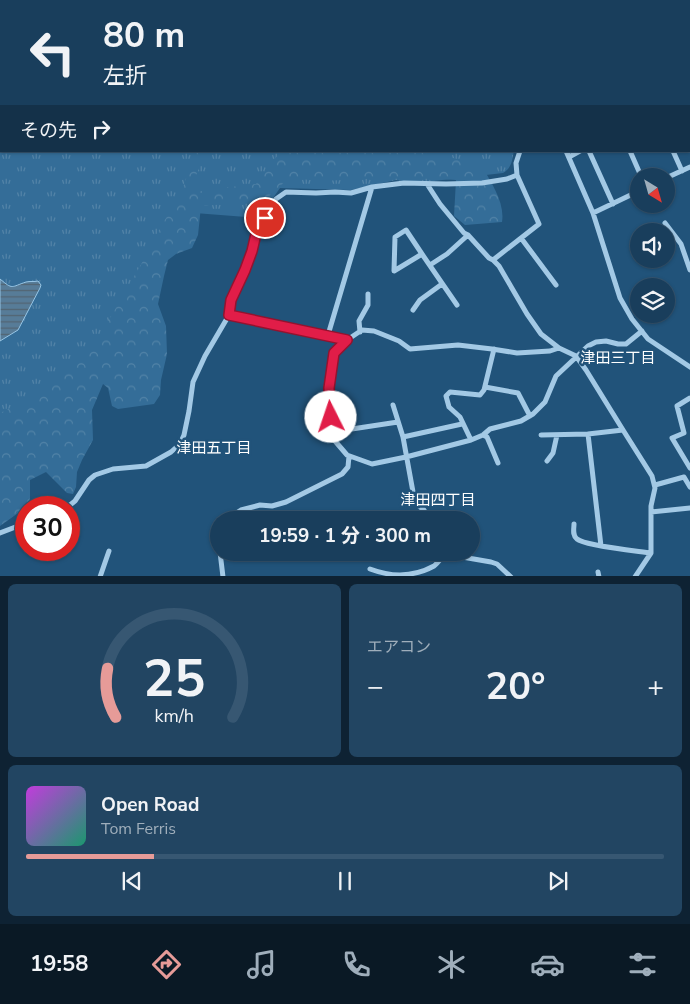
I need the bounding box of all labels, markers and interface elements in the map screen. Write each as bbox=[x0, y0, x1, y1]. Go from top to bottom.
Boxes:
text: 80 m bbox=[103, 12, 185, 59]
icon: left bbox=[20, 20, 85, 85]
text: 左折 bbox=[103, 61, 147, 91]
icon: right bbox=[87, 115, 115, 143]
text: その先 bbox=[20, 118, 77, 144]
north arrow bbox=[630, 168, 675, 212]
map controls bbox=[630, 168, 675, 323]
pin bbox=[244, 197, 286, 239]
icon: arrive bbox=[251, 204, 279, 232]
button: sound bbox=[630, 223, 675, 268]
button: layers bbox=[630, 278, 675, 323]
district label: 津田三丁目 bbox=[580, 348, 656, 368]
position arrow bbox=[304, 390, 356, 442]
district label: 津田五丁目 bbox=[176, 438, 252, 458]
district label: 津田四丁目 bbox=[400, 490, 476, 510]
speed limit sign: 30 bbox=[15, 496, 80, 561]
text: 19:59 · 1 分 · 300 m bbox=[259, 523, 431, 549]
text: エアコン bbox=[367, 636, 431, 658]
text: 25 bbox=[143, 643, 206, 714]
text: 20° bbox=[485, 661, 546, 712]
text: − bbox=[367, 668, 384, 706]
text: + bbox=[647, 668, 664, 706]
text: km/h bbox=[155, 704, 194, 728]
text: Open Road bbox=[101, 792, 199, 818]
text: Tom Ferris bbox=[101, 818, 176, 840]
icon: previous bbox=[118, 867, 146, 895]
icon: pause bbox=[331, 867, 359, 895]
icon: next bbox=[544, 867, 572, 895]
icon: directions bbox=[149, 947, 184, 982]
icon: music bbox=[244, 947, 279, 982]
icon: phone bbox=[339, 947, 374, 982]
icon: climate bbox=[434, 947, 469, 982]
icon: car bbox=[530, 947, 565, 982]
icon: filters bbox=[625, 947, 660, 982]
text: 19:58 bbox=[30, 949, 88, 979]

